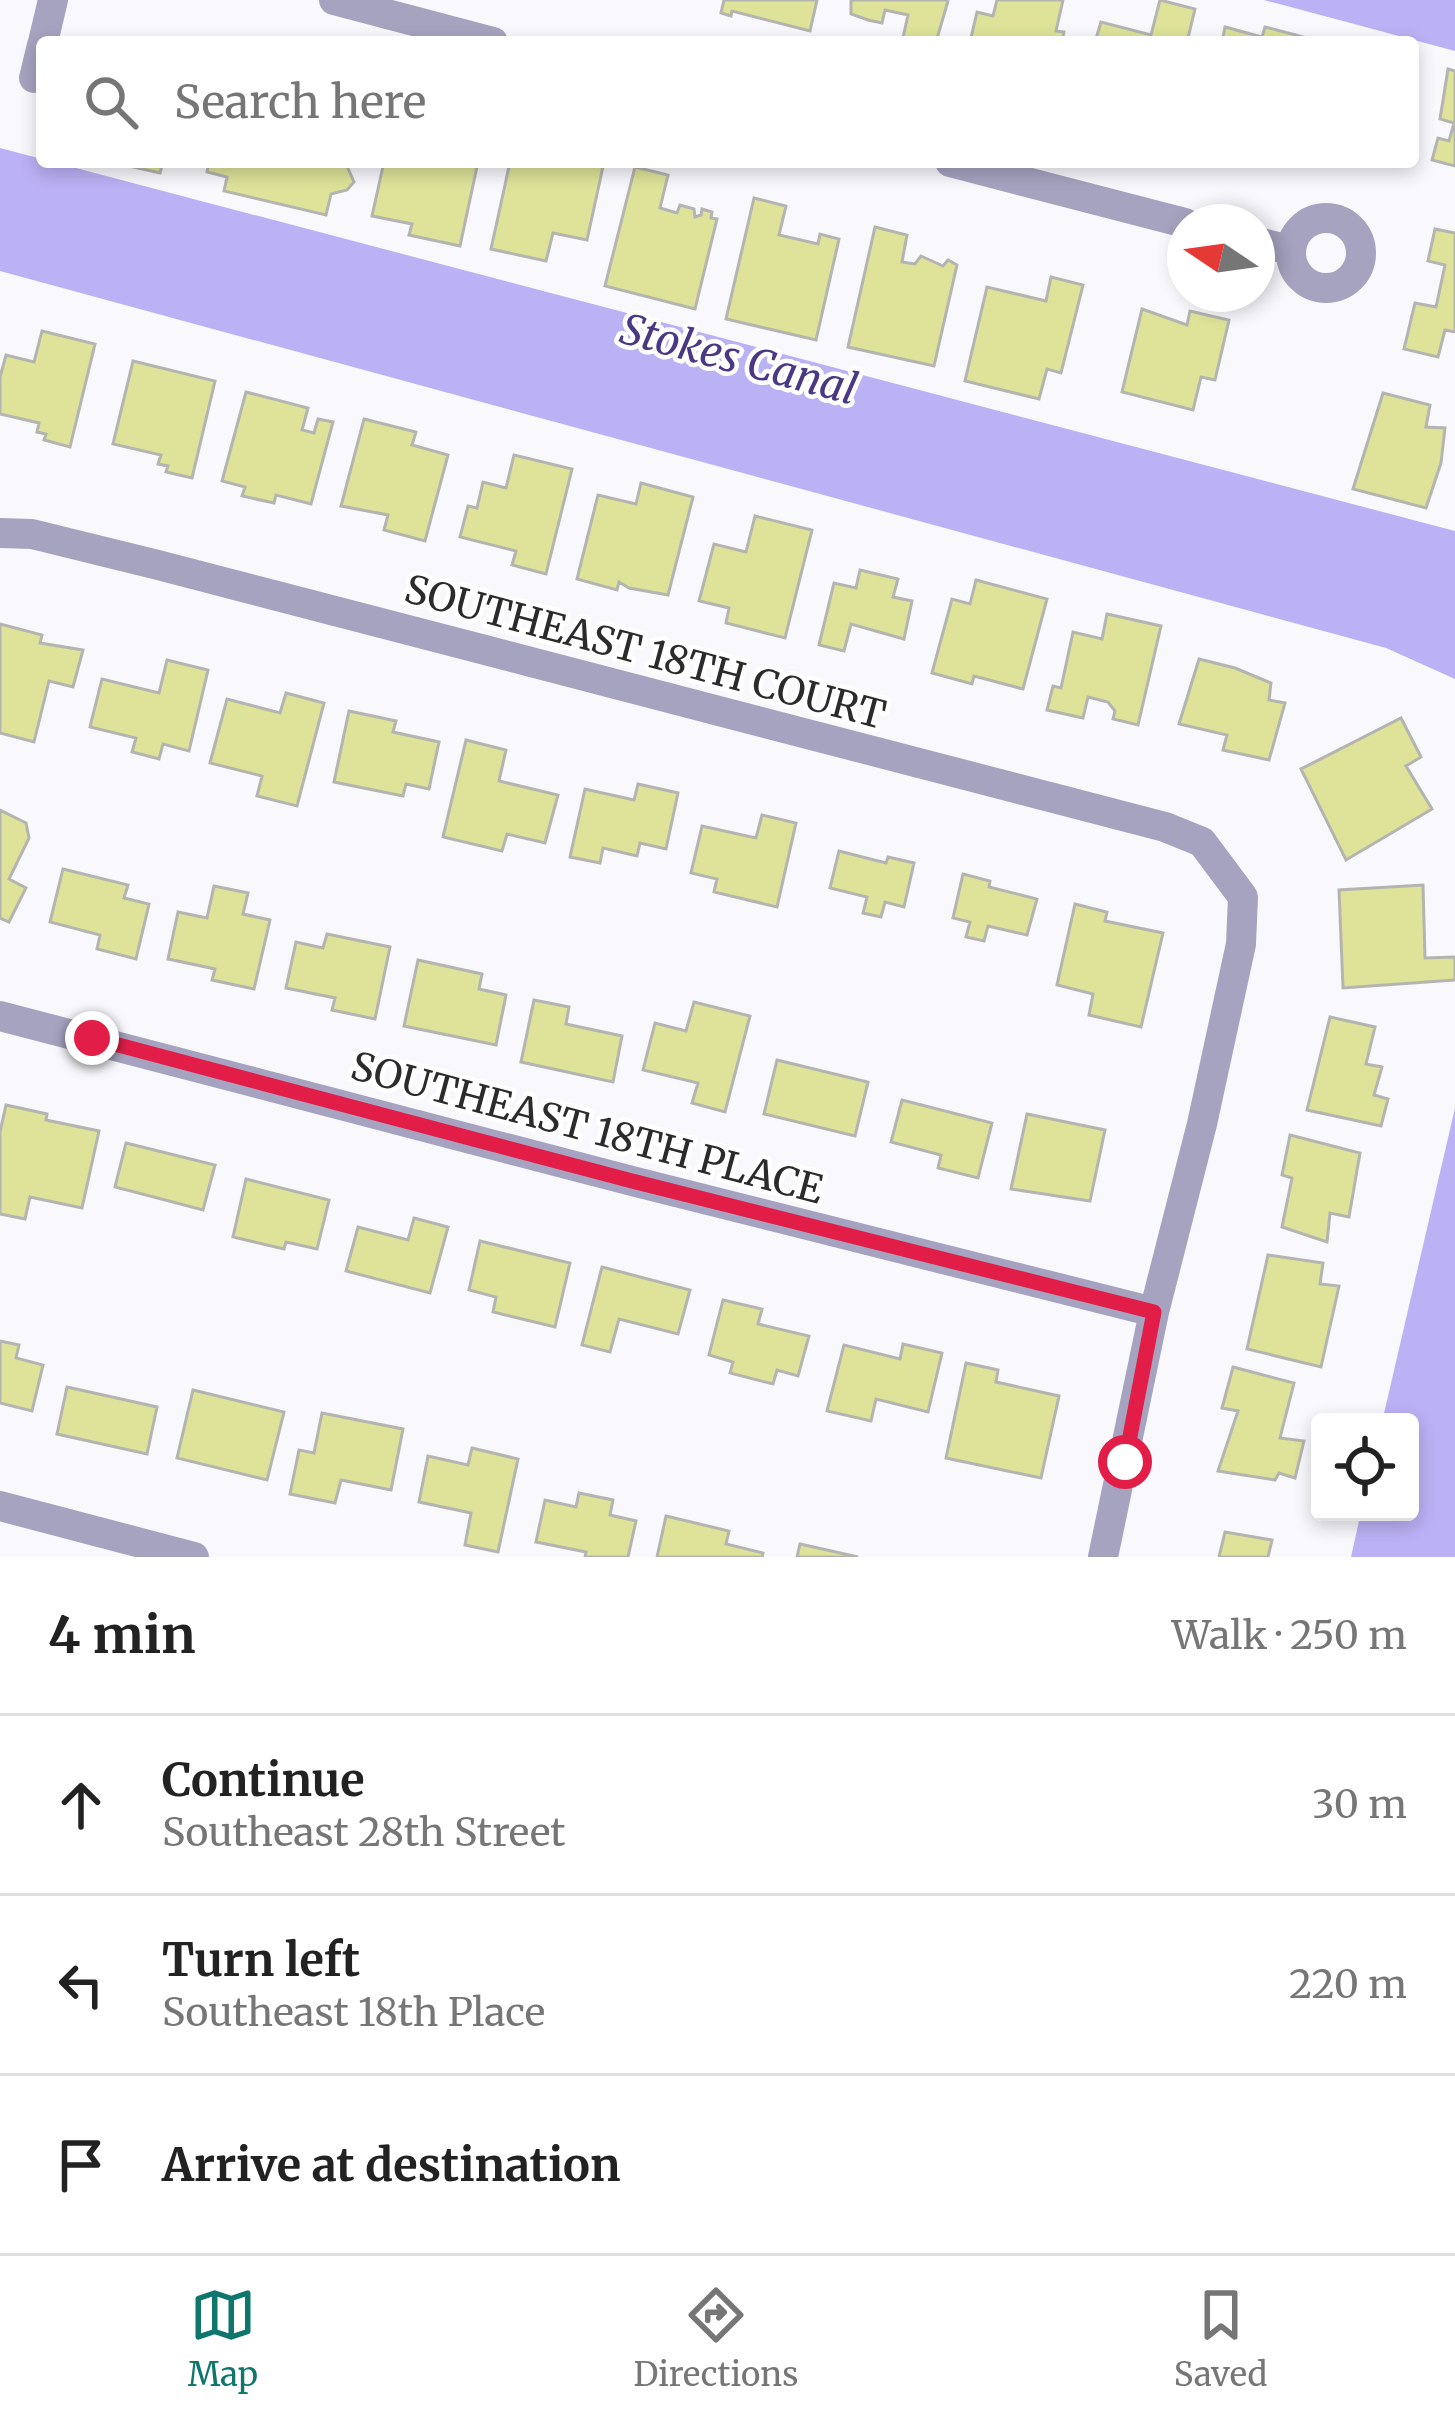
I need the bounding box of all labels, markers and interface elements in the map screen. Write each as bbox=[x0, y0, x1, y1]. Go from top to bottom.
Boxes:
search box bbox=[36, 36, 1419, 168]
icon: search bbox=[78, 69, 144, 135]
text: Search here bbox=[174, 74, 426, 130]
north arrow bbox=[1167, 204, 1275, 312]
water label: Stokes Canal bbox=[615, 302, 863, 416]
street label: SOUTHEAST 18TH COURT bbox=[399, 564, 891, 740]
route end bbox=[65, 1011, 119, 1065]
street label: SOUTHEAST 18TH PLACE bbox=[346, 1041, 829, 1215]
map controls bbox=[1311, 1413, 1419, 1521]
button: locate bbox=[1311, 1413, 1419, 1521]
route start bbox=[1098, 1435, 1152, 1489]
text: 4 min bbox=[48, 1603, 196, 1667]
text: Walk · 250 m bbox=[1172, 1611, 1407, 1660]
text: Continue bbox=[162, 1752, 364, 1808]
icon: ahead bbox=[48, 1772, 114, 1838]
text: 30 m bbox=[1312, 1780, 1407, 1829]
text: Southeast 28th Street bbox=[162, 1808, 565, 1857]
text: Turn left bbox=[162, 1932, 360, 1988]
icon: left bbox=[48, 1952, 114, 2018]
text: 220 m bbox=[1289, 1960, 1407, 2009]
text: Southeast 18th Place bbox=[162, 1988, 545, 2037]
icon: arrive bbox=[48, 2132, 114, 2198]
text: Arrive at destination bbox=[162, 2137, 620, 2193]
tab: Map bbox=[188, 2282, 258, 2395]
tab: Directions bbox=[633, 2282, 798, 2395]
tab: Saved bbox=[1174, 2282, 1267, 2395]

